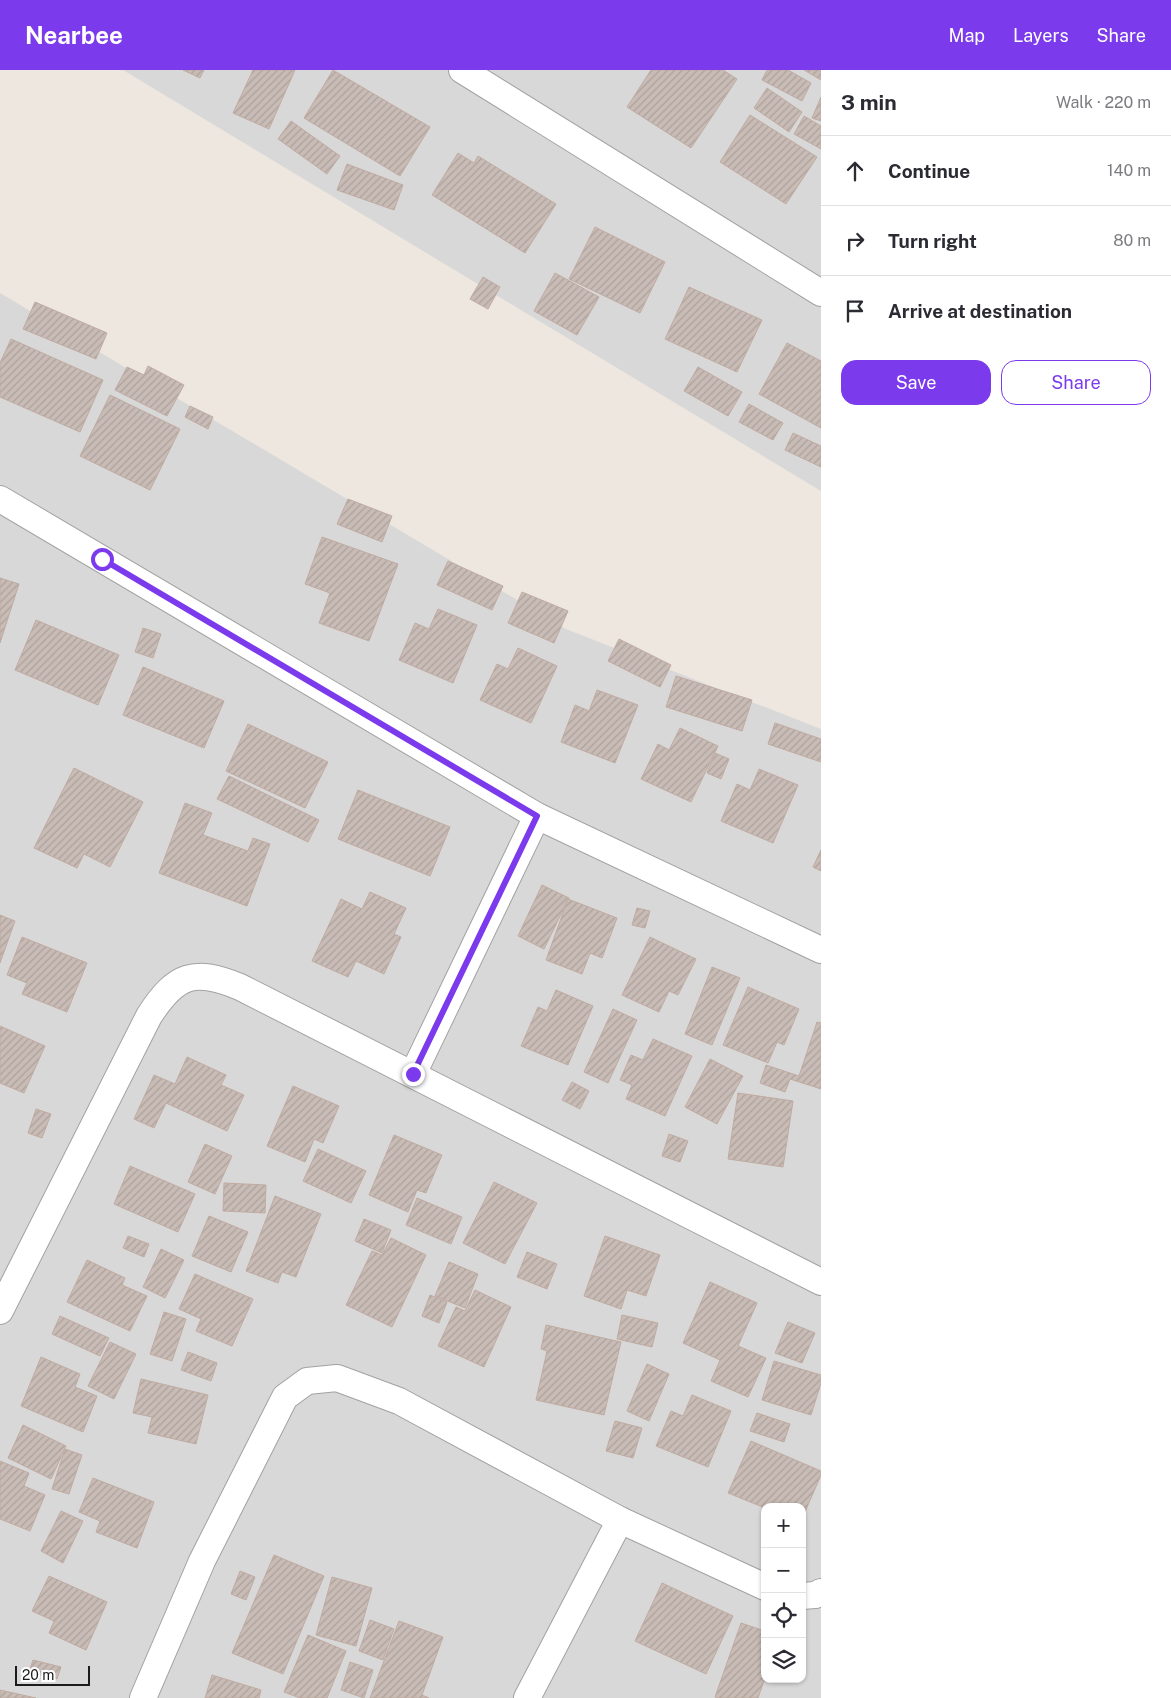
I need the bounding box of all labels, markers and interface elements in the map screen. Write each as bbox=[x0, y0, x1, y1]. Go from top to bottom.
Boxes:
text: Nearbee bbox=[25, 21, 123, 49]
text: Map bbox=[949, 25, 985, 46]
text: Layers bbox=[1013, 25, 1069, 46]
text: Share bbox=[1097, 25, 1146, 46]
text: 3 min bbox=[841, 90, 897, 115]
text: Walk · 220 m bbox=[1056, 93, 1151, 112]
icon: ahead bbox=[841, 157, 869, 185]
text: Continue bbox=[888, 160, 970, 182]
text: 140 m bbox=[1107, 161, 1151, 180]
icon: right bbox=[841, 227, 869, 255]
text: Turn right bbox=[888, 230, 977, 252]
text: 80 m bbox=[1113, 231, 1151, 250]
icon: arrive bbox=[841, 297, 869, 325]
text: Arrive at destination bbox=[888, 300, 1072, 322]
button: Save bbox=[841, 360, 991, 405]
button: Share bbox=[1001, 360, 1151, 405]
route start bbox=[91, 548, 114, 571]
route end bbox=[402, 1063, 425, 1086]
map controls bbox=[761, 1503, 806, 1683]
button: + bbox=[761, 1503, 806, 1548]
button: − bbox=[761, 1548, 806, 1593]
button: locate bbox=[761, 1593, 806, 1638]
button: layers bbox=[761, 1638, 806, 1683]
scale bar bbox=[15, 1663, 90, 1686]
text: 20 m bbox=[22, 1667, 54, 1683]

